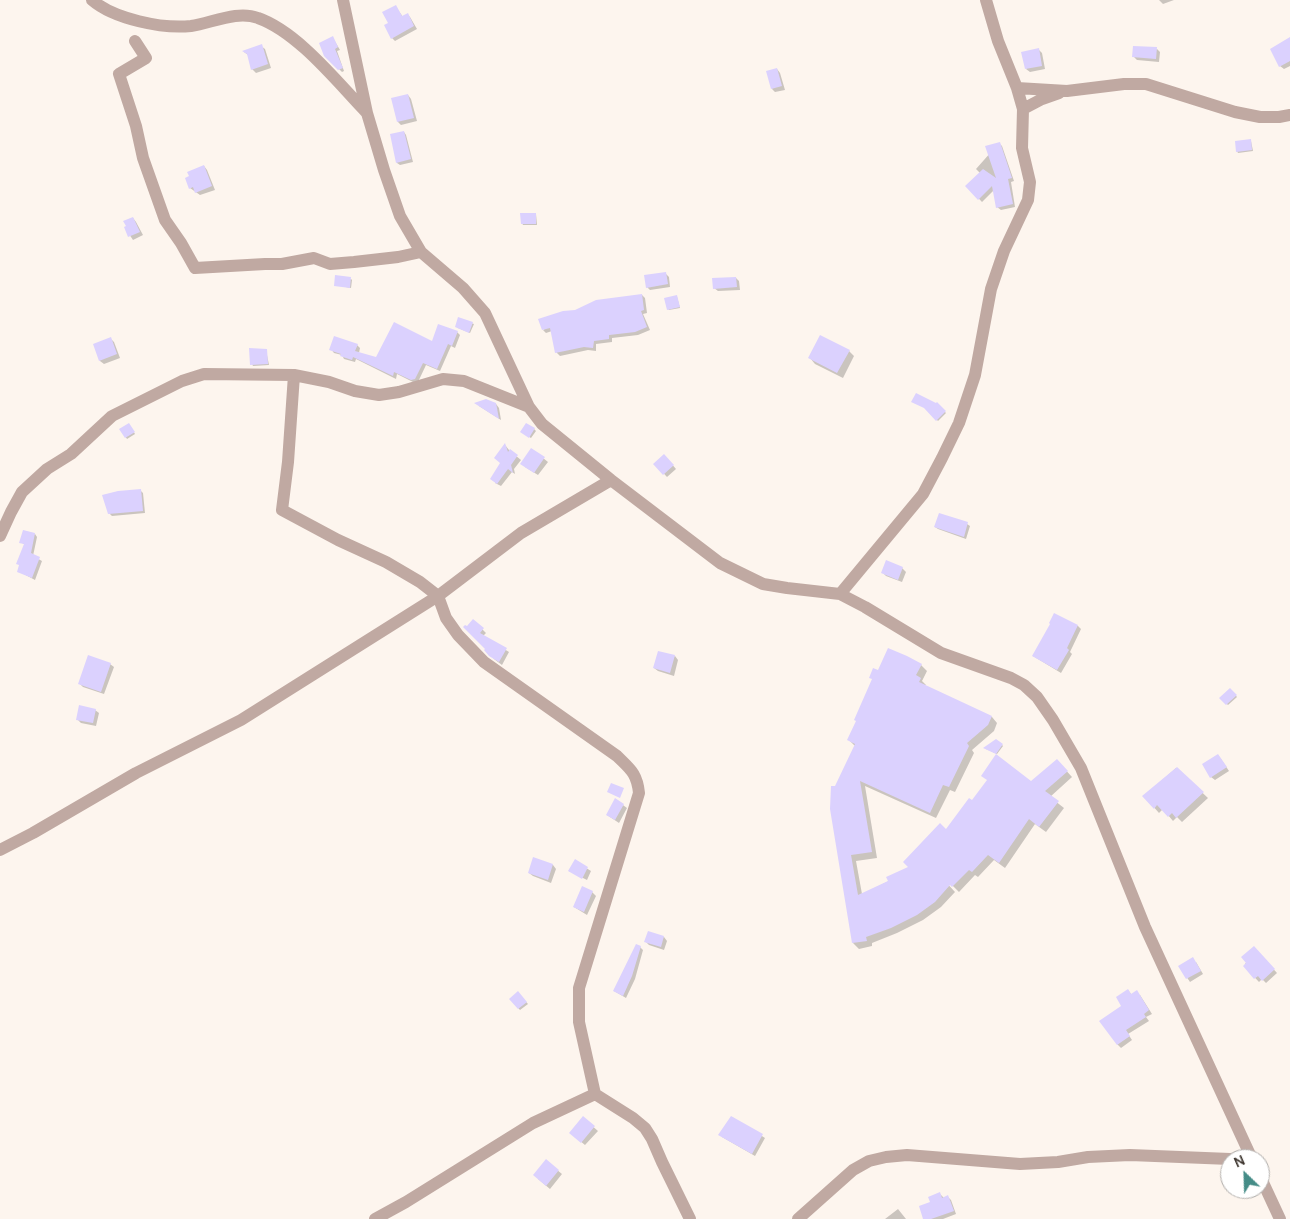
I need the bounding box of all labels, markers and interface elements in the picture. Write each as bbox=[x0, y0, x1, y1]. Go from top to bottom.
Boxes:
north arrow bbox=[1220, 1149, 1270, 1199]
text: N bbox=[1231, 1150, 1248, 1171]

